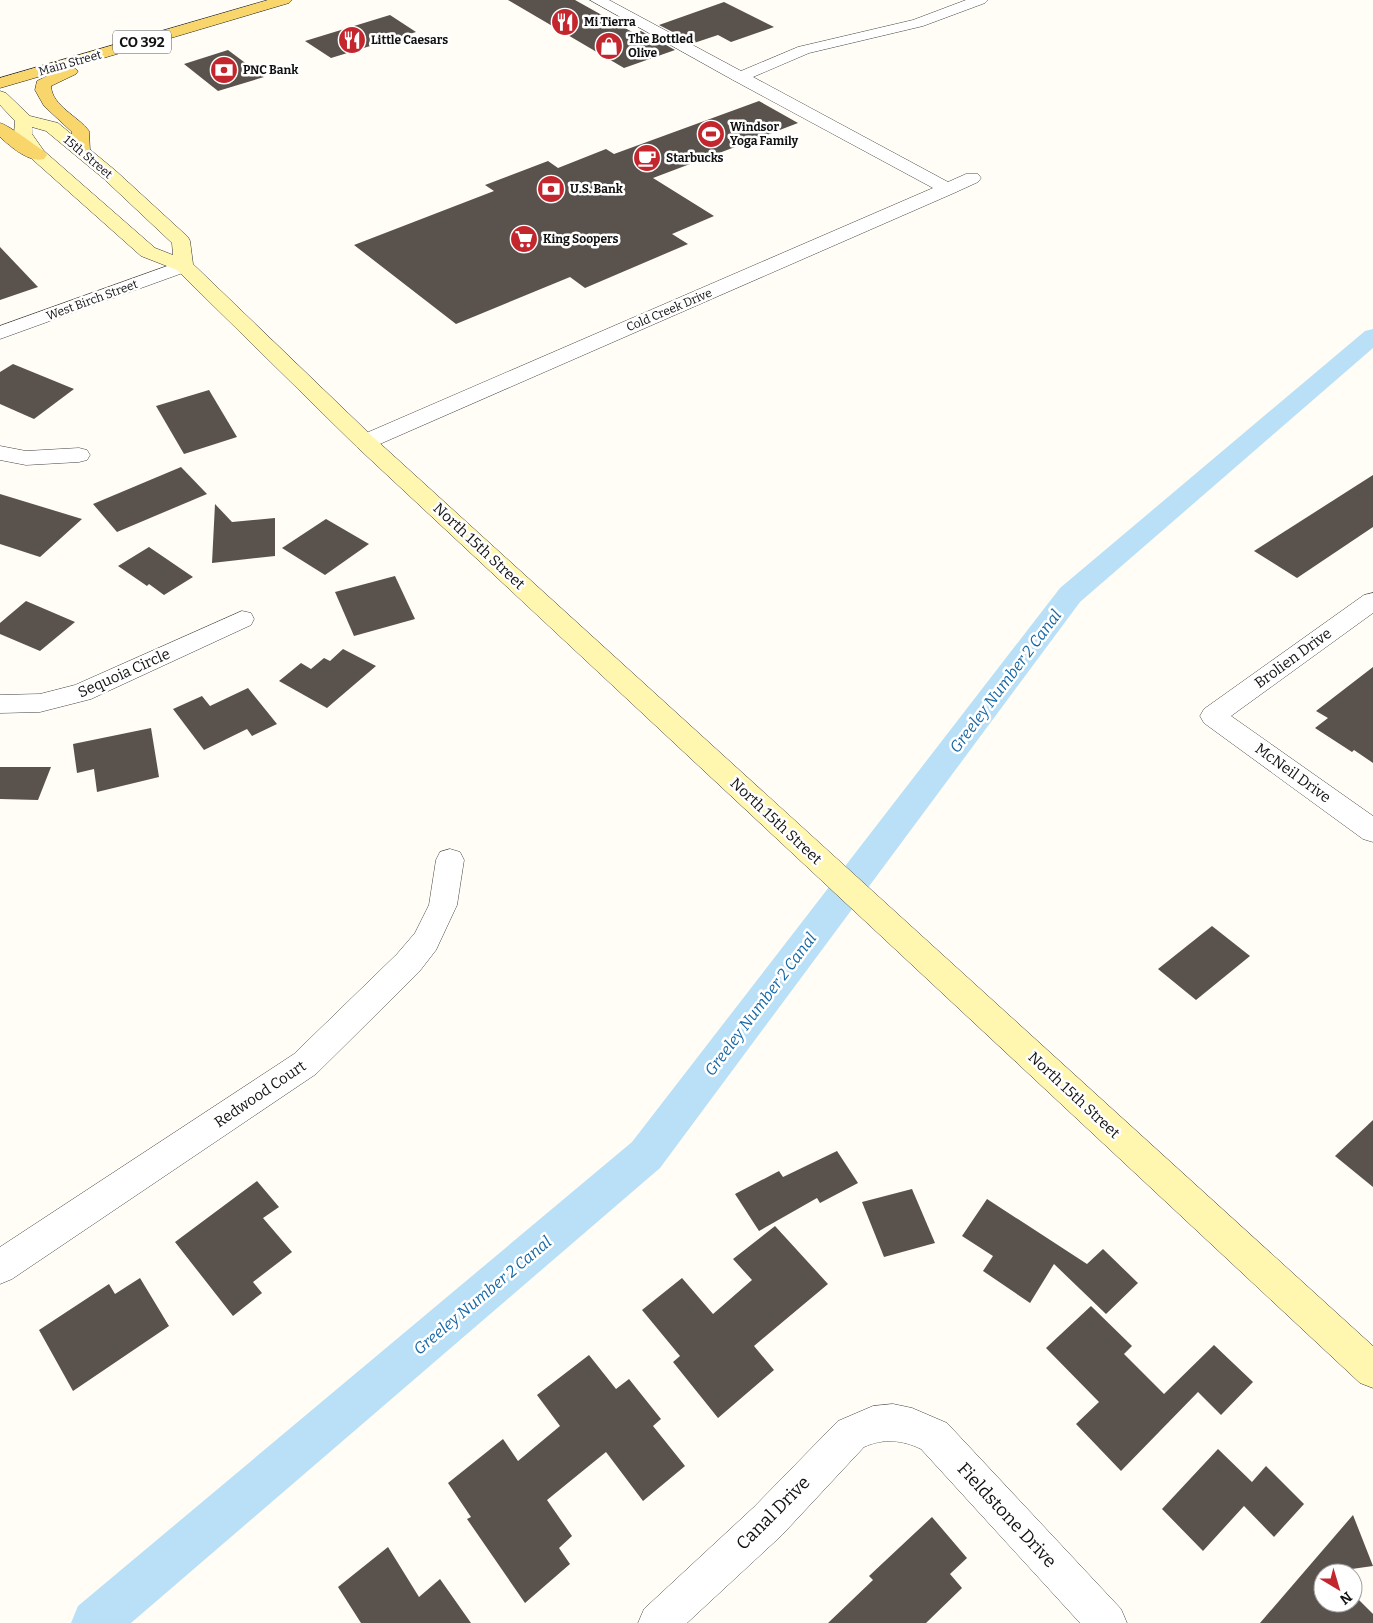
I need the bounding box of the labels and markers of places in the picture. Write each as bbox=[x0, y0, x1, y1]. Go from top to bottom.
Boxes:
restaurant icon: Mi Tierra bbox=[550, 7, 580, 37]
place label: Mi Tierra bbox=[584, 15, 636, 29]
restaurant icon: Little Caesars bbox=[337, 25, 367, 55]
shop icon: The Bottled Olive bbox=[594, 31, 624, 61]
place label: The Bottled Olive bbox=[628, 32, 694, 60]
place label: Little Caesars bbox=[371, 33, 448, 47]
bank icon: PNC Bank bbox=[209, 55, 239, 85]
place label: PNC Bank bbox=[243, 63, 299, 77]
sports icon: Windsor Yoga Family bbox=[696, 119, 726, 149]
place label: Windsor Yoga Family bbox=[730, 120, 799, 148]
cafe icon: Starbucks bbox=[632, 143, 662, 173]
place label: Starbucks bbox=[666, 151, 724, 165]
bank icon: U.S. Bank bbox=[536, 174, 566, 204]
place label: U.S. Bank bbox=[570, 182, 624, 196]
supermarket icon: King Soopers bbox=[509, 224, 539, 254]
place label: King Soopers bbox=[543, 232, 618, 246]

